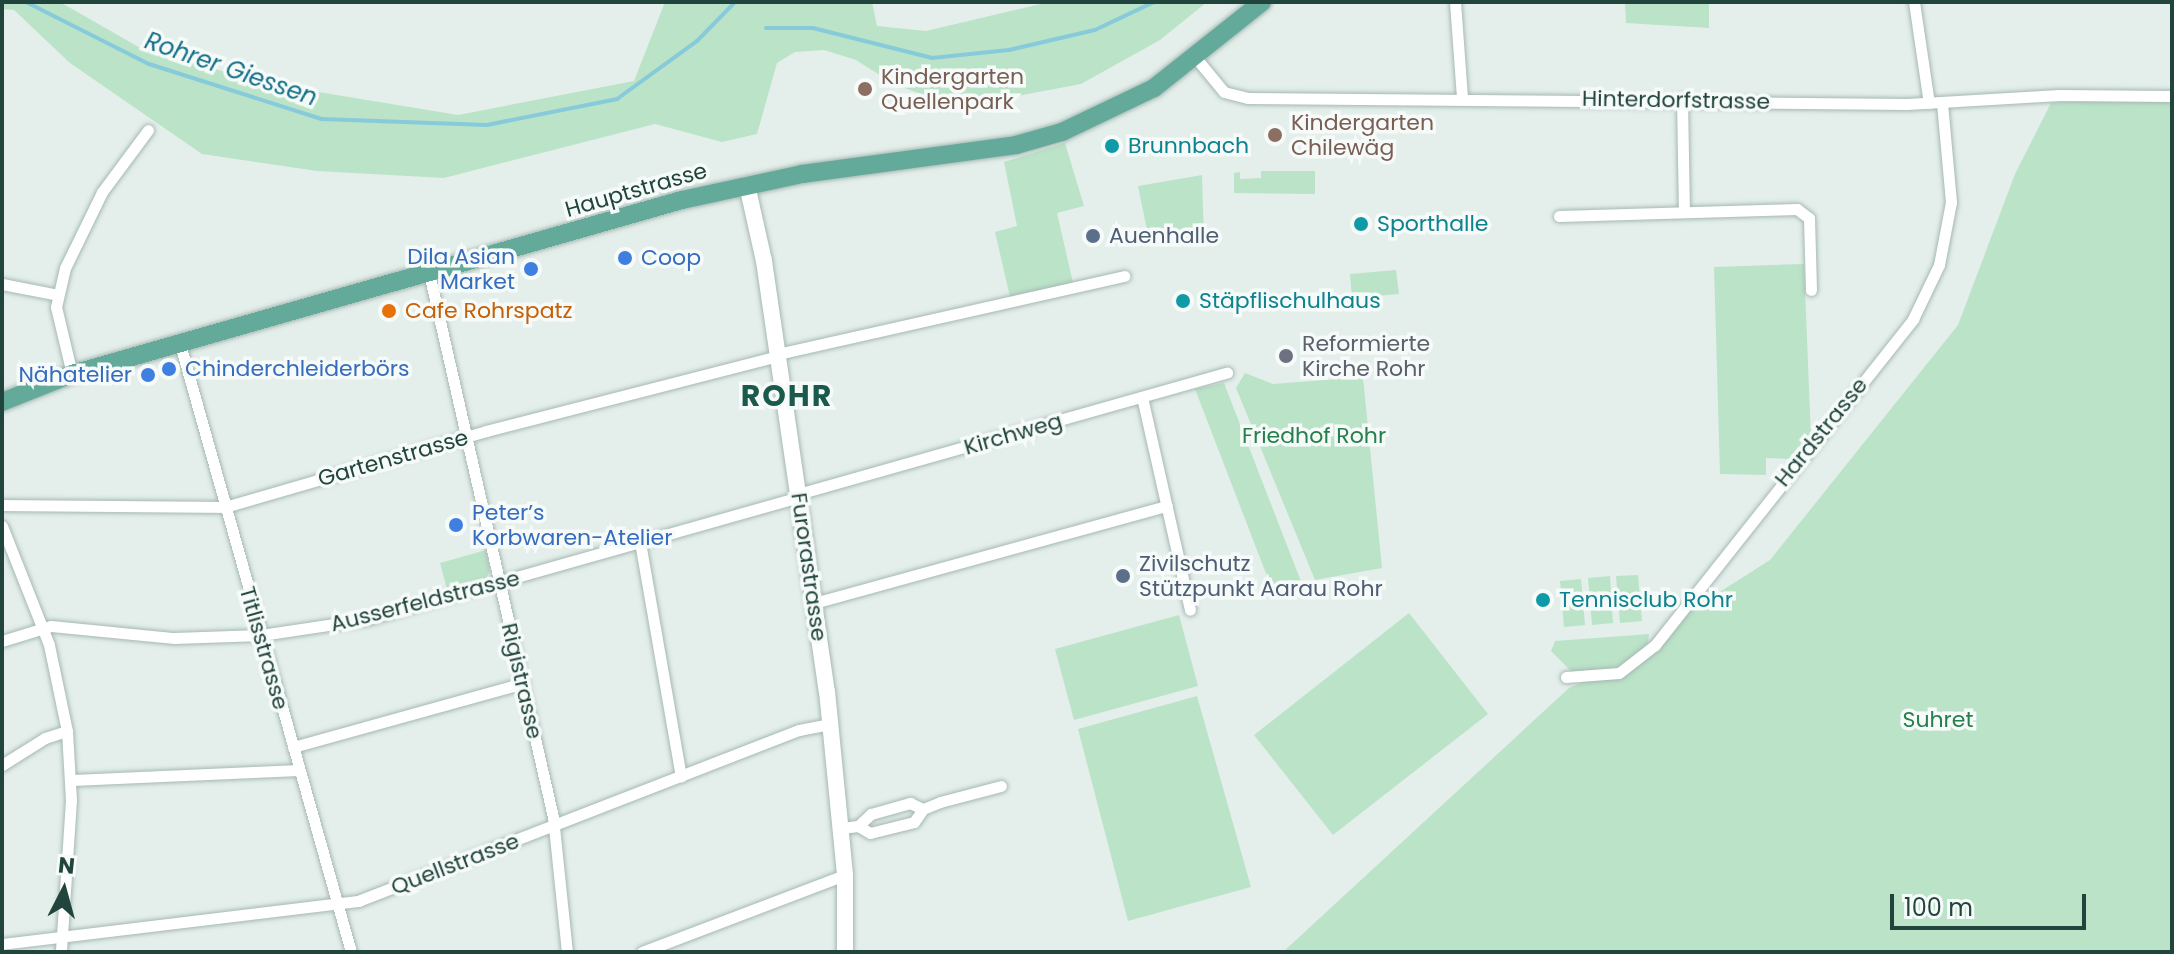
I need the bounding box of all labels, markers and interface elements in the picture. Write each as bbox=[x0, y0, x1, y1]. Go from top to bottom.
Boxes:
water label: Rohrer Giessen bbox=[141, 26, 321, 112]
place label: Kindergarten Quellenpark bbox=[881, 63, 1024, 114]
marker: Kindergarten Quellenpark bbox=[856, 80, 874, 98]
street label: Hinterdorfstrasse bbox=[1582, 85, 1770, 115]
place label: Kindergarten Chilewäg bbox=[1291, 109, 1434, 160]
marker: Kindergarten Chilewäg bbox=[1266, 126, 1284, 144]
place label: Brunnbach bbox=[1128, 133, 1249, 159]
marker: Brunnbach bbox=[1103, 137, 1121, 155]
street label: Hauptstrasse bbox=[562, 157, 710, 223]
place label: Sporthalle bbox=[1377, 211, 1488, 237]
marker: Sporthalle bbox=[1352, 215, 1370, 233]
place label: Auenhalle bbox=[1109, 223, 1219, 249]
marker: Auenhalle bbox=[1084, 227, 1102, 245]
place label: Dila Asian Market bbox=[407, 243, 515, 294]
place label: Coop bbox=[641, 245, 701, 271]
marker: Coop bbox=[616, 249, 634, 267]
marker: Dila Asian Market bbox=[522, 260, 540, 278]
place label: Stäpflischulhaus bbox=[1199, 288, 1381, 314]
marker: Stäpflischulhaus bbox=[1174, 292, 1192, 310]
place label: Cafe Rohrspatz bbox=[405, 298, 573, 324]
marker: Cafe Rohrspatz bbox=[380, 302, 398, 320]
place label: Reformierte Kirche Rohr bbox=[1302, 330, 1430, 382]
marker: Reformierte Kirche Rohr bbox=[1277, 347, 1295, 365]
place label: Chinderchleiderbörs bbox=[185, 356, 410, 382]
marker: Chinderchleiderbörs bbox=[160, 360, 178, 378]
place label: Nähatelier bbox=[18, 362, 132, 388]
marker: Nähatelier bbox=[139, 366, 157, 384]
street label: Hardstrasse bbox=[1769, 372, 1873, 492]
district label: ROHR bbox=[741, 378, 833, 414]
street label: Kirchweg bbox=[961, 407, 1065, 461]
park label: Friedhof Rohr bbox=[1242, 423, 1386, 449]
street label: Gartenstrasse bbox=[315, 424, 471, 492]
street label: Furorastrasse bbox=[786, 491, 832, 643]
place label: Peter’s Korbwaren-Atelier bbox=[472, 499, 672, 550]
marker: Peter’s Korbwaren-Atelier bbox=[447, 516, 465, 534]
place label: Zivilschutz Stützpunkt Aarau Rohr bbox=[1139, 550, 1383, 602]
street label: Ausserfeldstrasse bbox=[328, 565, 522, 637]
marker: Zivilschutz Stützpunkt Aarau Rohr bbox=[1114, 567, 1132, 585]
street label: Titlisstrasse bbox=[234, 583, 294, 713]
place label: Tennisclub Rohr bbox=[1559, 587, 1733, 613]
marker: Tennisclub Rohr bbox=[1534, 591, 1552, 609]
street label: Rigistrasse bbox=[496, 620, 548, 742]
park label: Suhret bbox=[1903, 707, 1973, 733]
street label: Quellstrasse bbox=[387, 827, 523, 901]
text: N bbox=[57, 849, 76, 882]
north arrow bbox=[24, 850, 104, 930]
scale bar bbox=[1894, 878, 2090, 928]
text: 100 m bbox=[1904, 891, 1973, 924]

